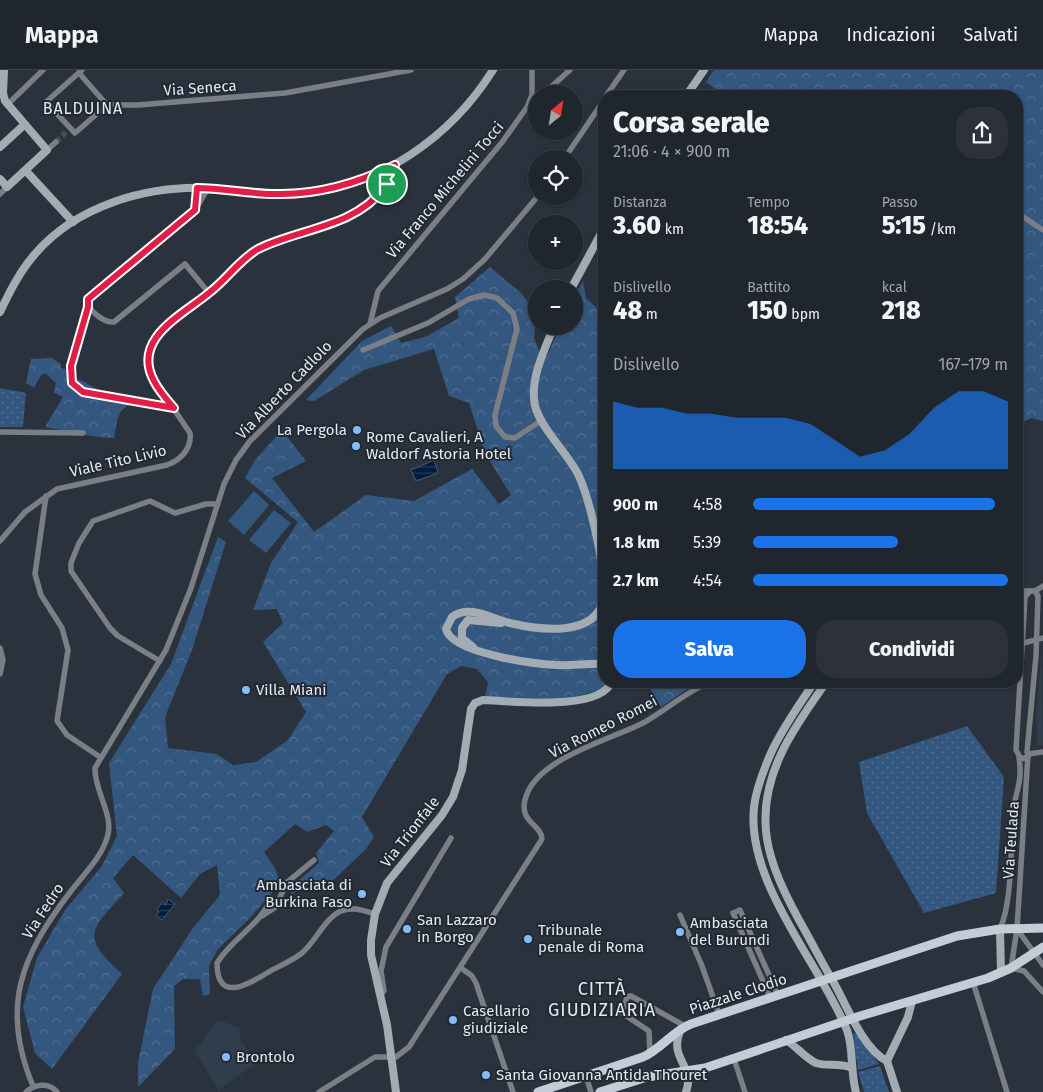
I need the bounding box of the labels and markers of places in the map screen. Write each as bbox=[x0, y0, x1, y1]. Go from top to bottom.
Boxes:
pin bbox=[366, 163, 408, 205]
place label: La Pergola bbox=[277, 421, 347, 439]
marker: La Pergola bbox=[351, 424, 363, 436]
place label: Rome Cavalieri, A Waldorf Astoria Hotel bbox=[366, 428, 512, 463]
marker: Rome Cavalieri, A Waldorf Astoria Hotel bbox=[350, 440, 362, 452]
place label: Villa Miani bbox=[256, 681, 327, 699]
marker: Villa Miani bbox=[240, 684, 252, 696]
place label: Ambasciata di Burkina Faso bbox=[257, 876, 352, 911]
marker: Ambasciata di Burkina Faso bbox=[356, 888, 368, 900]
place label: San Lazzaro in Borgo bbox=[417, 911, 497, 946]
place label: Ambasciata del Burundi bbox=[690, 914, 770, 949]
place label: Tribunale penale di Roma bbox=[538, 921, 644, 956]
marker: San Lazzaro in Borgo bbox=[401, 923, 413, 935]
marker: Ambasciata del Burundi bbox=[674, 926, 686, 938]
marker: Tribunale penale di Roma bbox=[522, 933, 534, 945]
place label: Casellario giudiziale bbox=[463, 1002, 530, 1037]
marker: Casellario giudiziale bbox=[447, 1014, 459, 1026]
place label: Brontolo bbox=[236, 1048, 295, 1066]
marker: Brontolo bbox=[220, 1051, 232, 1063]
place label: Santa Giovanna Antida Thouret bbox=[496, 1066, 708, 1084]
marker: Santa Giovanna Antida Thouret bbox=[480, 1069, 492, 1081]

